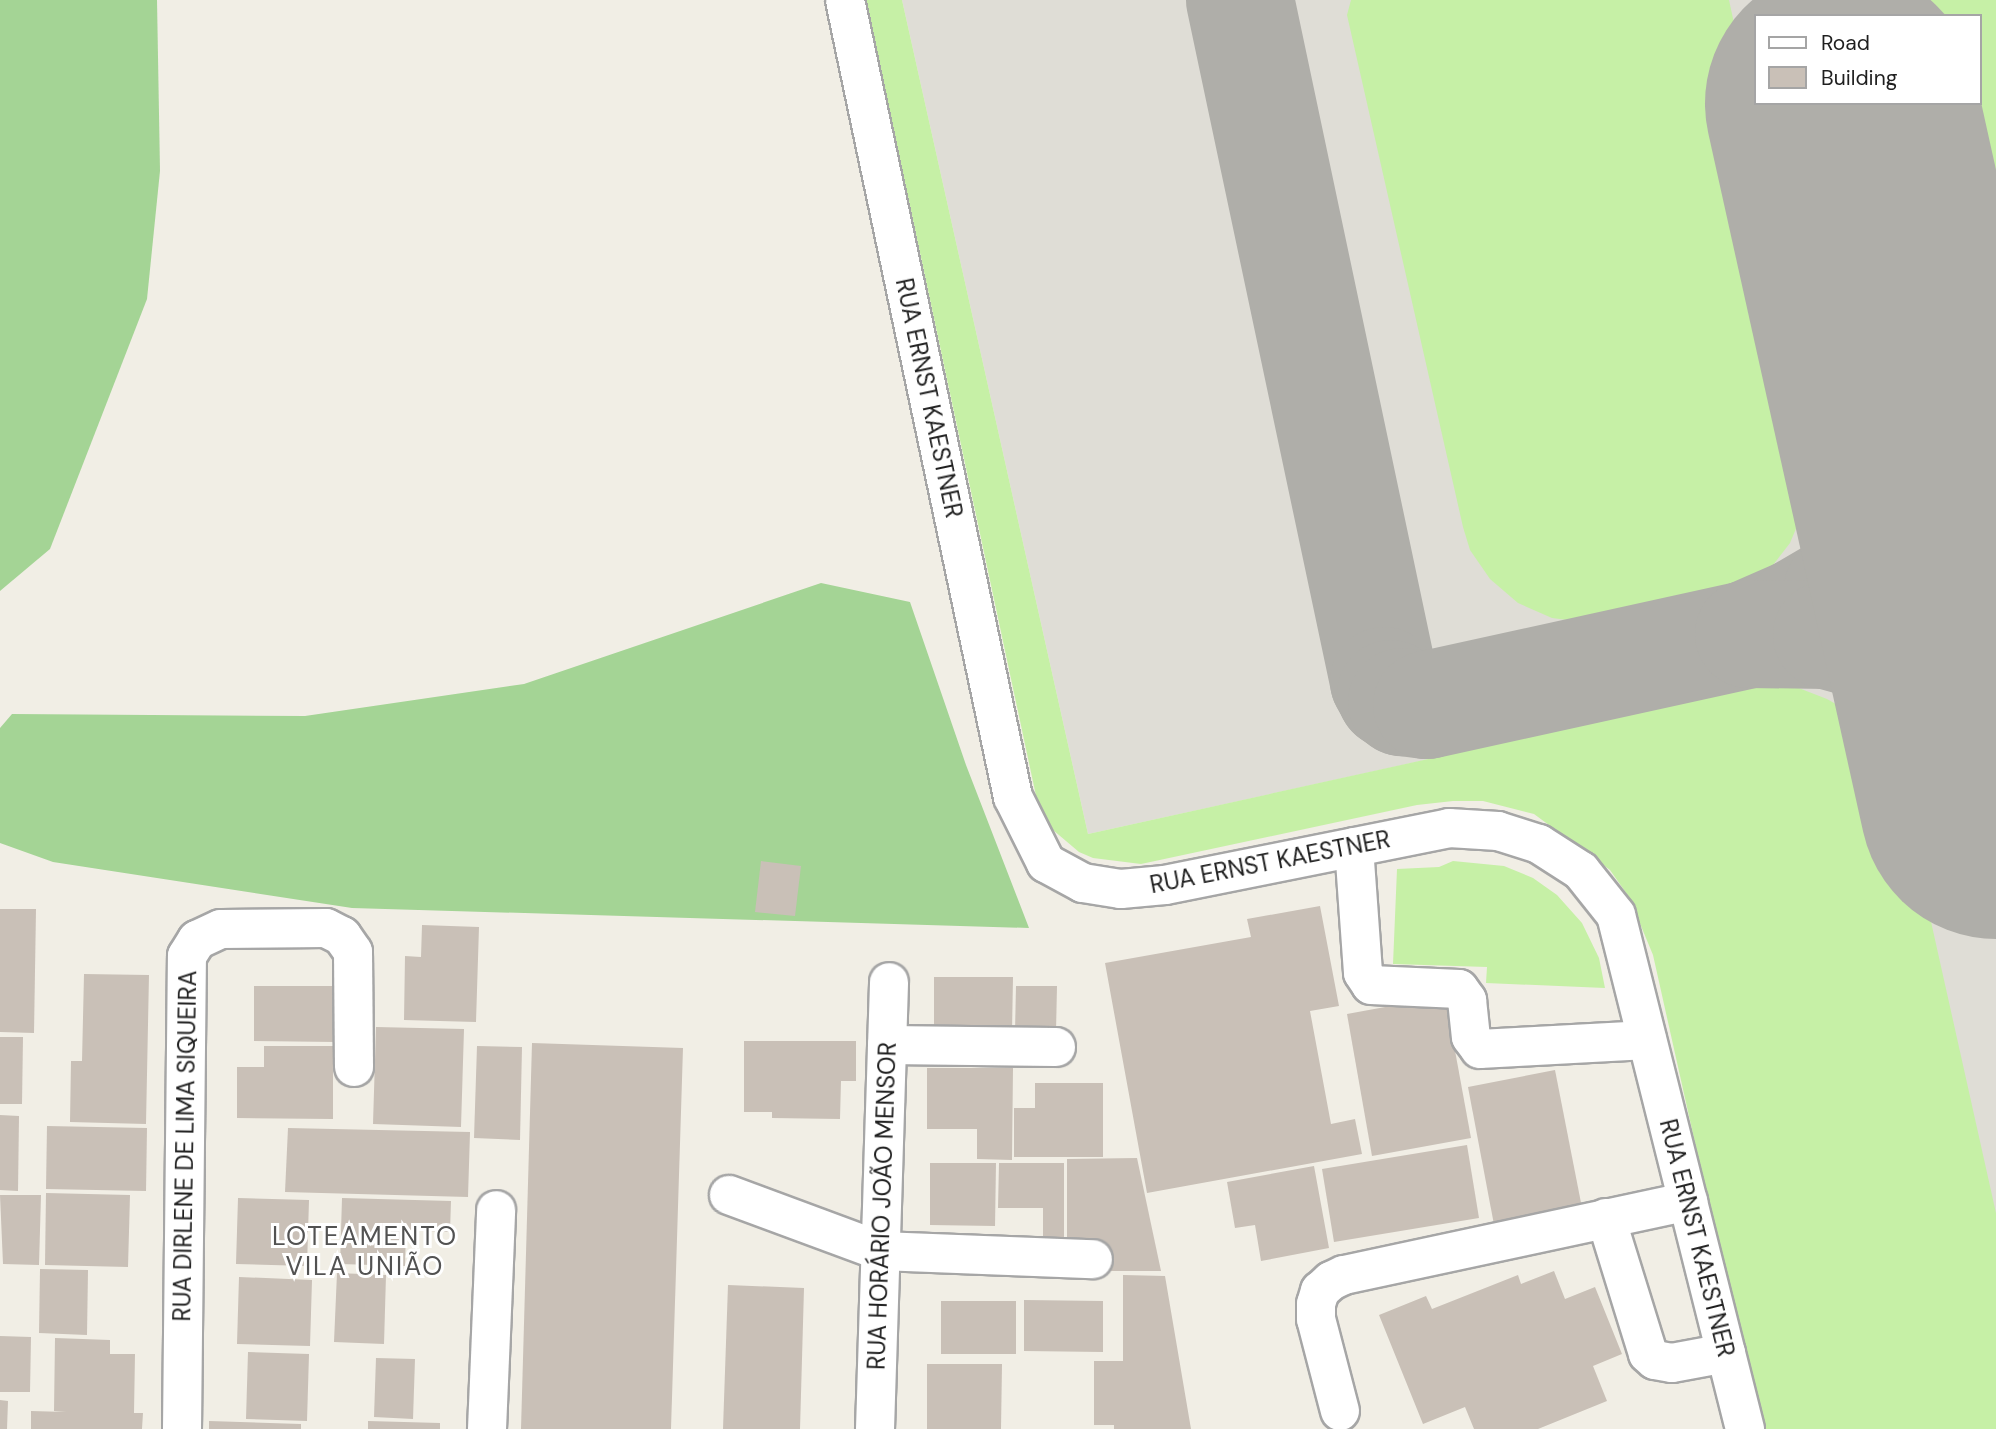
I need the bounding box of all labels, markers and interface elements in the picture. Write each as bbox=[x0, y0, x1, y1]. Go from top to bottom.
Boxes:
legend bbox=[1755, 14, 1982, 105]
text: Road bbox=[1821, 29, 1870, 57]
text: Building bbox=[1821, 64, 1897, 92]
street label: RUA ERNST KAESTNER bbox=[890, 276, 968, 520]
street label: RUA ERNST KAESTNER bbox=[1147, 825, 1393, 899]
street label: RUA DIRLENE DE LIMA SIQUEIRA bbox=[168, 970, 202, 1322]
street label: RUA HORÁRIO JOÃO MENSOR bbox=[862, 1042, 902, 1370]
street label: RUA ERNST KAESTNER bbox=[1653, 1116, 1741, 1360]
district label: LOTEAMENTO VILA UNIÃO bbox=[273, 1221, 457, 1282]

